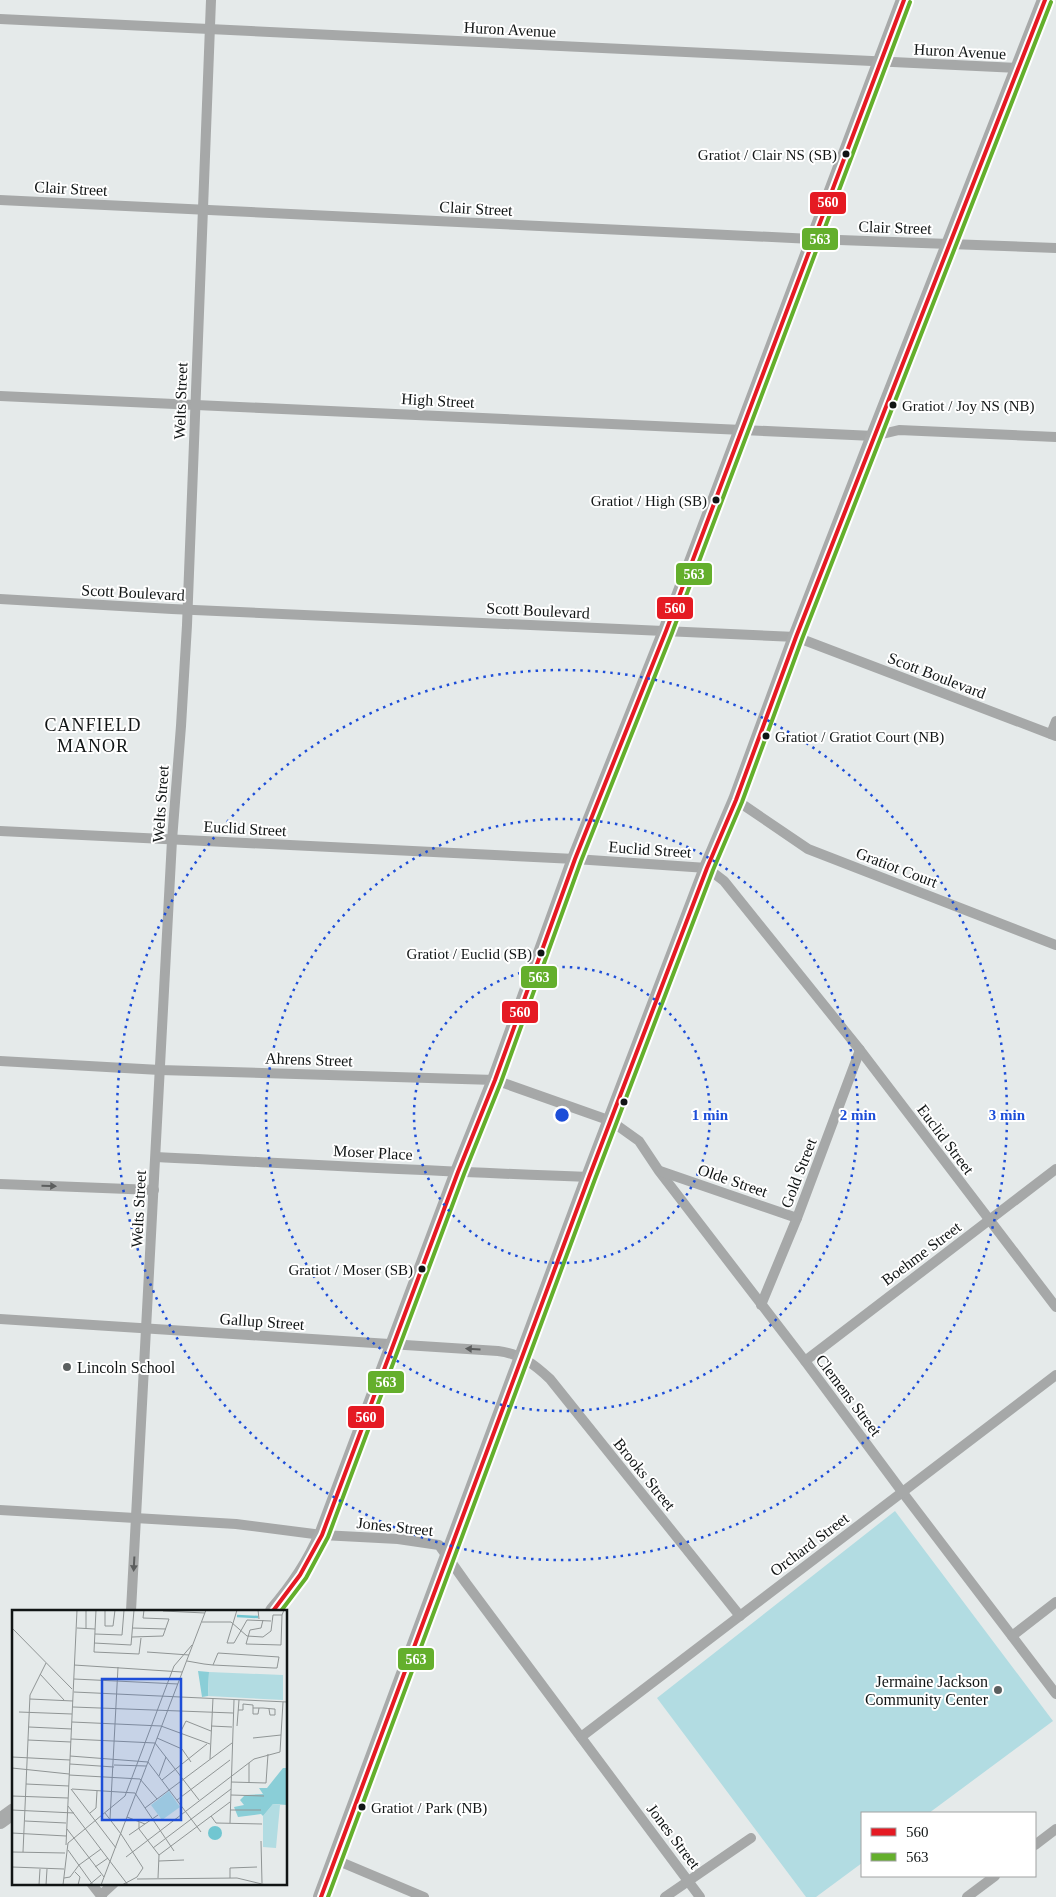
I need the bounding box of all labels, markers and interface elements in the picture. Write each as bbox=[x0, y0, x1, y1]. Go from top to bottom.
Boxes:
street label: Huron Avenue bbox=[463, 19, 557, 40]
street label: Huron Avenue bbox=[913, 41, 1007, 62]
place label: Gratiot / Clair NS (SB) bbox=[698, 147, 837, 164]
marker: Gratiot / Clair NS (SB) bbox=[841, 149, 851, 159]
street label: Clair Street bbox=[34, 178, 109, 199]
line badge: 560 bbox=[809, 191, 847, 215]
text: 560 bbox=[818, 195, 839, 210]
street label: Clair Street bbox=[439, 198, 514, 219]
street label: Clair Street bbox=[858, 218, 932, 237]
line badge: 563 bbox=[801, 227, 839, 251]
text: 563 bbox=[810, 232, 831, 247]
street label: Welts Street bbox=[171, 362, 190, 440]
street label: High Street bbox=[401, 390, 476, 412]
place label: Gratiot / Joy NS (NB) bbox=[902, 398, 1035, 415]
marker: Gratiot / Joy NS (NB) bbox=[888, 400, 898, 410]
place label: Gratiot / High (SB) bbox=[591, 493, 707, 510]
marker: Gratiot / High (SB) bbox=[711, 495, 721, 505]
line badge: 563 bbox=[675, 562, 713, 586]
text: 563 bbox=[684, 567, 705, 582]
street label: Scott Boulevard bbox=[81, 581, 185, 604]
line badge: 560 bbox=[656, 596, 694, 620]
street label: Scott Boulevard bbox=[486, 599, 590, 622]
text: 560 bbox=[665, 601, 686, 616]
street label: Scott Boulevard bbox=[885, 649, 988, 702]
district label: CANFIELD MANOR bbox=[45, 715, 142, 756]
place label: Gratiot / Gratiot Court (NB) bbox=[775, 729, 944, 746]
marker: Gratiot / Gratiot Court (NB) bbox=[761, 731, 771, 741]
street label: Welts Street bbox=[149, 764, 172, 843]
street label: Euclid Street bbox=[203, 818, 287, 839]
street label: Euclid Street bbox=[608, 838, 693, 861]
street label: Gratiot Court bbox=[854, 844, 940, 891]
place label: Gratiot / Euclid (SB) bbox=[407, 946, 532, 963]
marker: Gratiot / Euclid (SB) bbox=[536, 948, 546, 958]
line badge: 563 bbox=[520, 965, 558, 989]
text: 563 bbox=[529, 970, 550, 985]
line badge: 560 bbox=[501, 1000, 539, 1024]
text: 560 bbox=[510, 1005, 531, 1020]
street label: Ahrens Street bbox=[265, 1049, 354, 1070]
unlabelled marker bbox=[619, 1097, 629, 1107]
street label: Euclid Street bbox=[914, 1101, 978, 1178]
centre of rings bbox=[553, 1106, 571, 1124]
text: 1 min bbox=[692, 1107, 729, 1123]
text: 2 min bbox=[840, 1107, 877, 1123]
text: 3 min bbox=[989, 1107, 1026, 1123]
street label: Gold Street bbox=[777, 1135, 820, 1210]
street label: Moser Place bbox=[333, 1142, 413, 1163]
street label: Olde Street bbox=[696, 1161, 770, 1200]
street label: Welts Street bbox=[128, 1169, 149, 1248]
one-way arrow bbox=[41, 1182, 57, 1190]
street label: Boehme Street bbox=[878, 1218, 965, 1289]
place label: Gratiot / Moser (SB) bbox=[288, 1262, 413, 1279]
marker: Gratiot / Moser (SB) bbox=[417, 1264, 427, 1274]
street label: Gallup Street bbox=[219, 1310, 305, 1334]
one-way arrow bbox=[465, 1345, 481, 1353]
street label: Clemens Street bbox=[813, 1351, 885, 1440]
place label: Lincoln School bbox=[77, 1359, 176, 1376]
marker: Lincoln School bbox=[61, 1361, 73, 1373]
line badge: 563 bbox=[367, 1370, 405, 1394]
text: 563 bbox=[376, 1375, 397, 1390]
line badge: 560 bbox=[347, 1405, 385, 1429]
text: 560 bbox=[356, 1410, 377, 1425]
street label: Brooks Street bbox=[610, 1435, 679, 1514]
street label: Orchard Street bbox=[767, 1509, 852, 1579]
street label: Jones Street bbox=[356, 1514, 435, 1539]
one-way arrow bbox=[129, 1556, 137, 1572]
inset map bbox=[12, 1610, 288, 1884]
line badge: 563 bbox=[397, 1647, 435, 1671]
text: 563 bbox=[406, 1652, 427, 1667]
place label: Jermaine Jackson Community Center bbox=[865, 1673, 989, 1709]
marker: Jermaine Jackson Community Center bbox=[992, 1684, 1004, 1696]
place label: Gratiot / Park (NB) bbox=[371, 1800, 487, 1817]
street label: Jones Street bbox=[644, 1800, 704, 1873]
marker: Gratiot / Park (NB) bbox=[357, 1802, 367, 1812]
legend bbox=[861, 1812, 1036, 1877]
text: 560 bbox=[906, 1824, 929, 1840]
text: 563 bbox=[906, 1849, 929, 1865]

